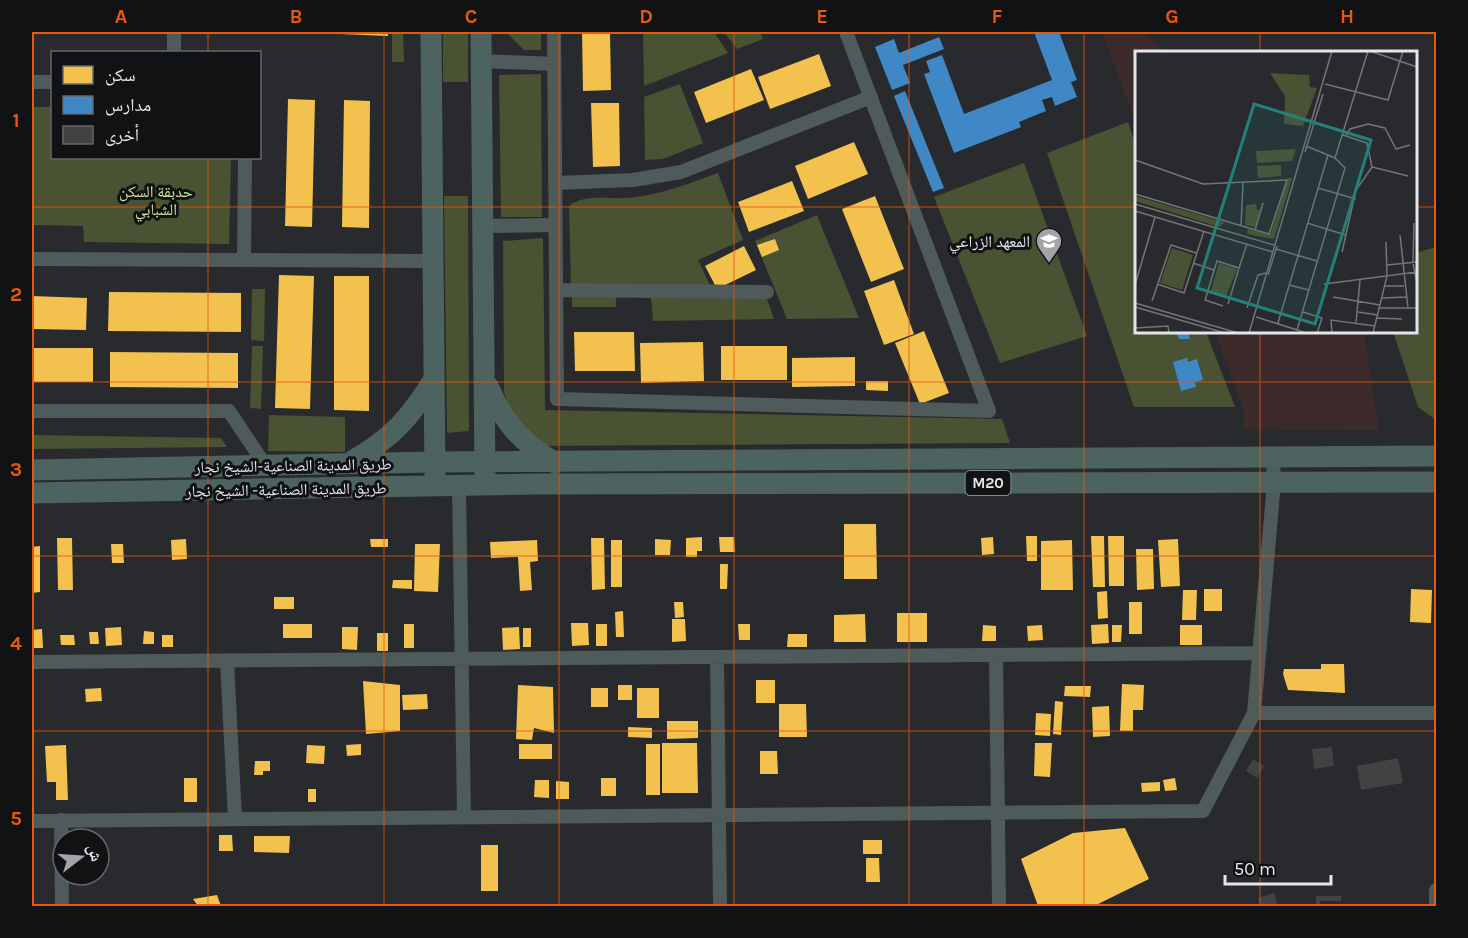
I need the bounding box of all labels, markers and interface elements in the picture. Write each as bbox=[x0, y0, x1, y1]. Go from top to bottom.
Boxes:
text: A bbox=[115, 5, 128, 28]
text: B bbox=[290, 5, 302, 28]
text: C bbox=[465, 5, 477, 28]
text: D bbox=[639, 5, 653, 28]
text: E bbox=[816, 5, 828, 28]
text: F bbox=[992, 5, 1003, 28]
text: G bbox=[1165, 5, 1179, 28]
text: H bbox=[1340, 5, 1354, 28]
legend bbox=[51, 51, 261, 159]
inset map bbox=[1135, 51, 1417, 333]
text: سكن bbox=[105, 64, 136, 86]
text: مدارس bbox=[105, 94, 151, 116]
text: 1 bbox=[12, 109, 20, 132]
text: أخرى bbox=[105, 124, 139, 146]
park label: حدبقة السكن الشبابي bbox=[119, 182, 193, 222]
school or university icon: المعهد الزراعي bbox=[1034, 226, 1064, 264]
place label: المعهد الزراعي bbox=[949, 232, 1030, 254]
text: 2 bbox=[10, 283, 22, 306]
street label: طريق المدينة الصناعية-الشيخ نجار bbox=[193, 454, 392, 478]
text: 3 bbox=[10, 458, 22, 481]
road number: M20 bbox=[966, 471, 1010, 495]
street label: طريق المدينة الصناعية- الشيخ نجار bbox=[184, 478, 387, 502]
text: 4 bbox=[10, 632, 22, 655]
text: 5 bbox=[10, 807, 22, 830]
north arrow bbox=[51, 827, 111, 887]
text: ش bbox=[83, 842, 106, 864]
scale bar bbox=[1225, 848, 1332, 886]
text: 50 m bbox=[1234, 858, 1276, 880]

